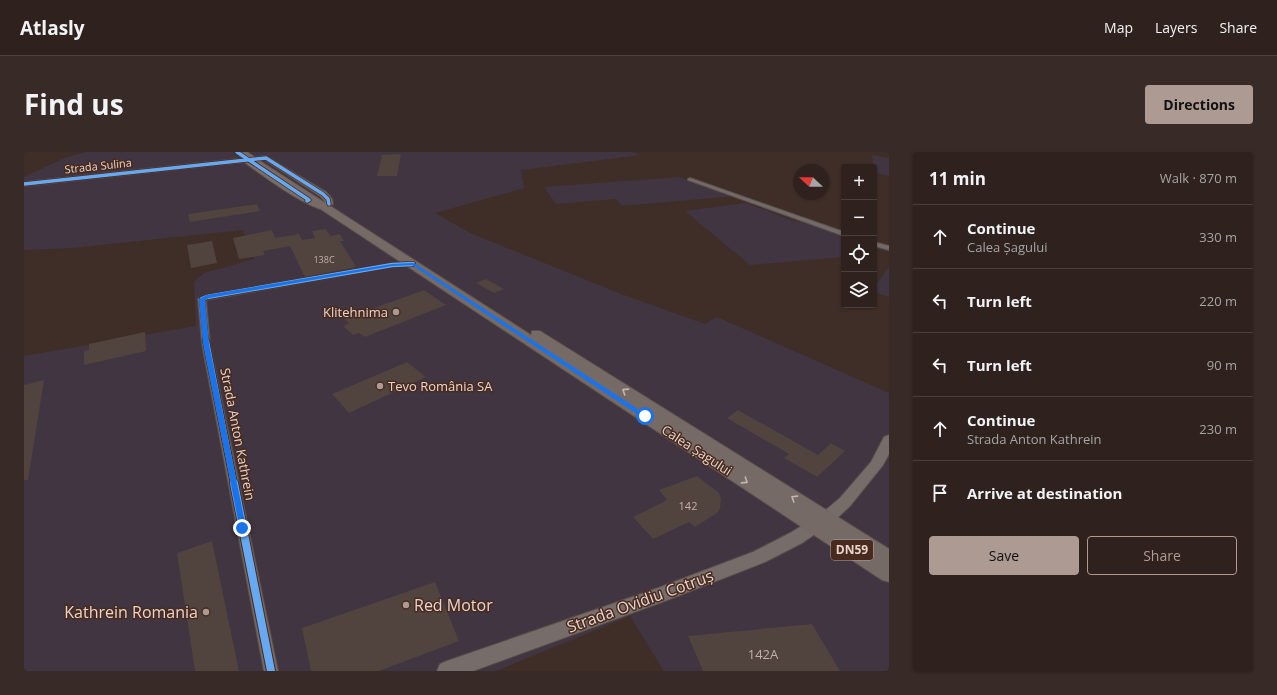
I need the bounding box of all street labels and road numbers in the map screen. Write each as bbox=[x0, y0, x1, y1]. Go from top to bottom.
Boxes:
street label: Strada Sulina bbox=[64, 155, 132, 176]
street label: Strada Anton Kathrein bbox=[216, 366, 260, 502]
street label: Calea Șagului bbox=[658, 421, 736, 479]
road number: DN59 bbox=[831, 540, 873, 560]
street label: Strada Ovidiu Cotruș bbox=[564, 564, 716, 638]

